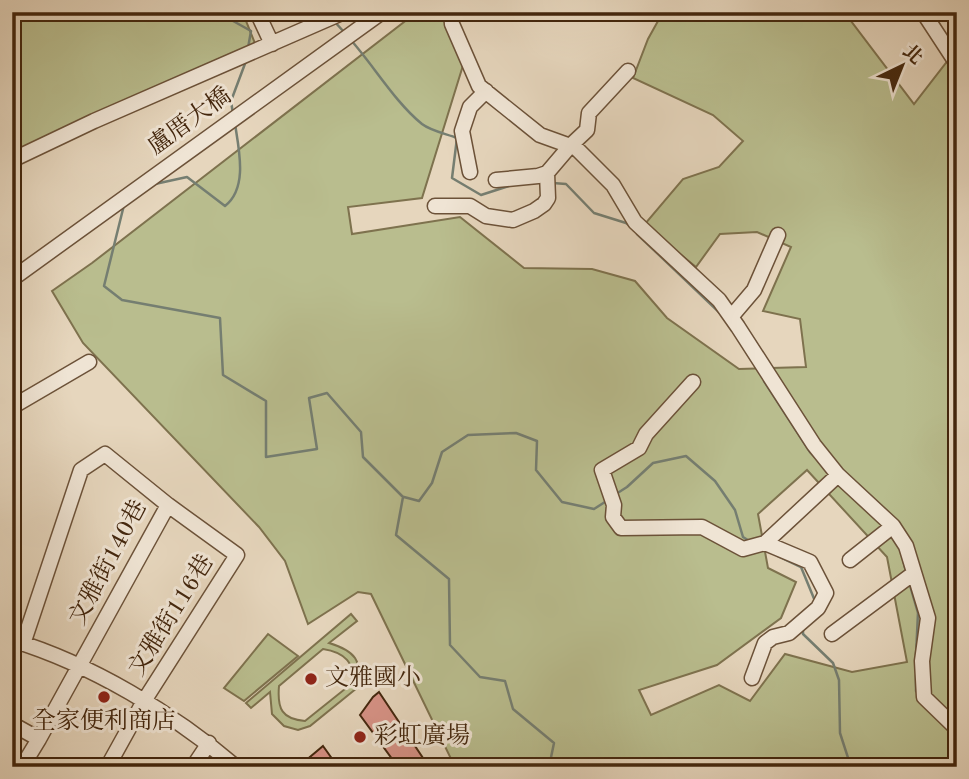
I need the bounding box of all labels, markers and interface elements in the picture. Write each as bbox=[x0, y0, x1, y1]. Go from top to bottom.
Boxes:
north arrow bbox=[867, 32, 937, 102]
text: 北 bbox=[898, 41, 927, 69]
street label: 盧厝大橋 bbox=[142, 82, 236, 160]
street label: 文雅街140巷 bbox=[63, 495, 152, 629]
street label: 文雅街116巷 bbox=[123, 550, 219, 681]
place label: 文雅國小 bbox=[325, 664, 421, 691]
marker: 文雅國小 bbox=[303, 671, 319, 687]
marker: 全家便利商店 bbox=[96, 689, 112, 705]
place label: 全家便利商店 bbox=[32, 707, 176, 734]
place label: 彩虹廣場 bbox=[374, 722, 470, 749]
marker: 彩虹廣場 bbox=[352, 729, 368, 745]

